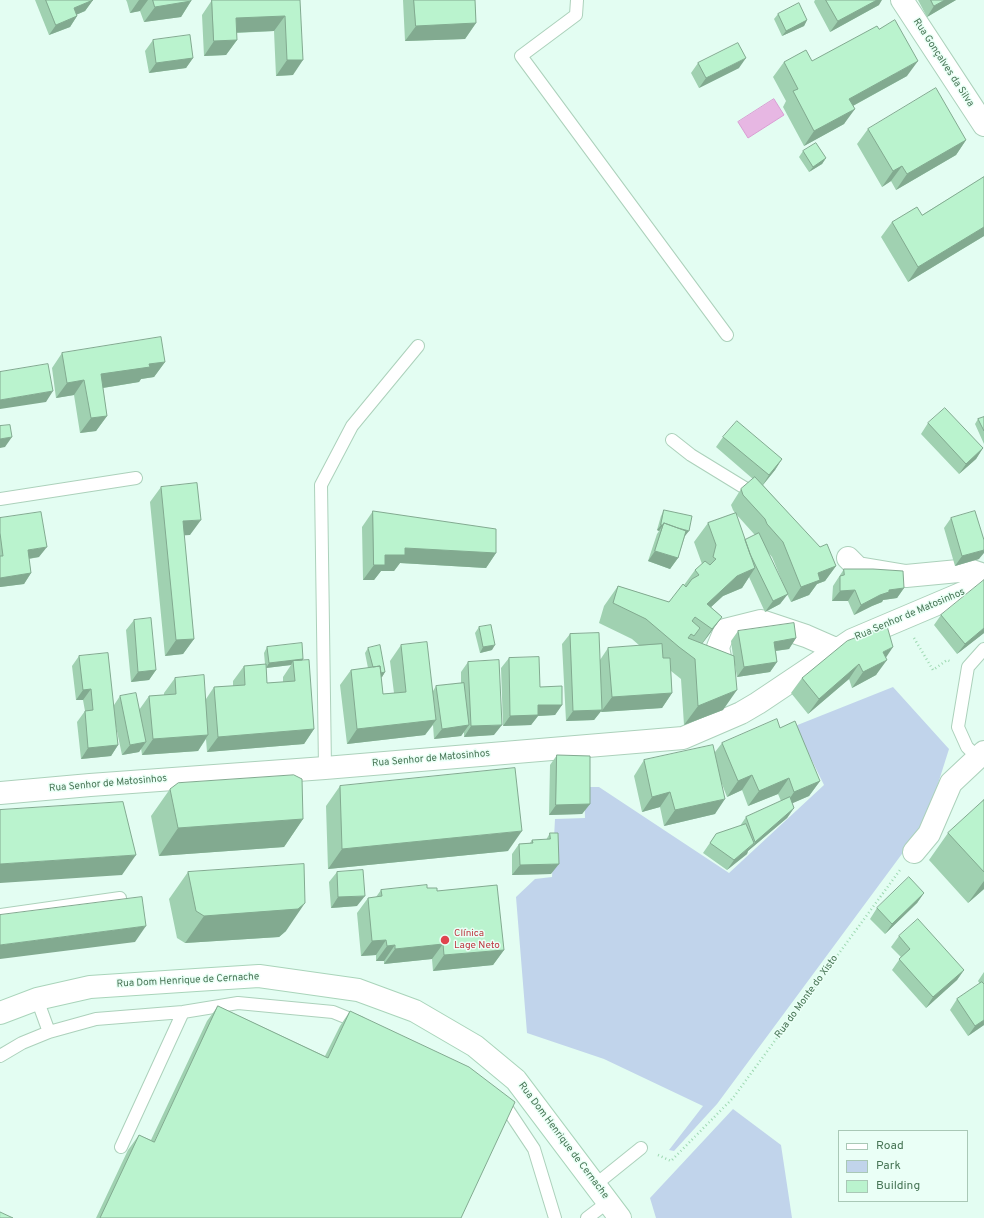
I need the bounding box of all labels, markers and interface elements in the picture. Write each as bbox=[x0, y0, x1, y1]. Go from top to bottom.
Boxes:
street label: Rua Gonçalves da Silva bbox=[910, 17, 976, 109]
street label: Rua Senhor de Matosinhos bbox=[853, 586, 967, 644]
street label: Rua Senhor de Matosinhos bbox=[371, 748, 491, 770]
street label: Rua Senhor de Matosinhos bbox=[48, 773, 168, 795]
place label: Clínica Lage Neto bbox=[454, 928, 500, 952]
marker: Clínica Lage Neto bbox=[439, 934, 451, 946]
street label: Rua do Monte do Xisto bbox=[773, 953, 841, 1041]
street label: Rua Dom Henrique de Cernache bbox=[116, 971, 260, 991]
street label: Rua Dom Henrique de Cernache bbox=[515, 1080, 611, 1202]
legend bbox=[838, 1130, 968, 1202]
text: Road bbox=[876, 1138, 904, 1154]
text: Park bbox=[876, 1158, 901, 1174]
text: Building bbox=[876, 1178, 920, 1194]

